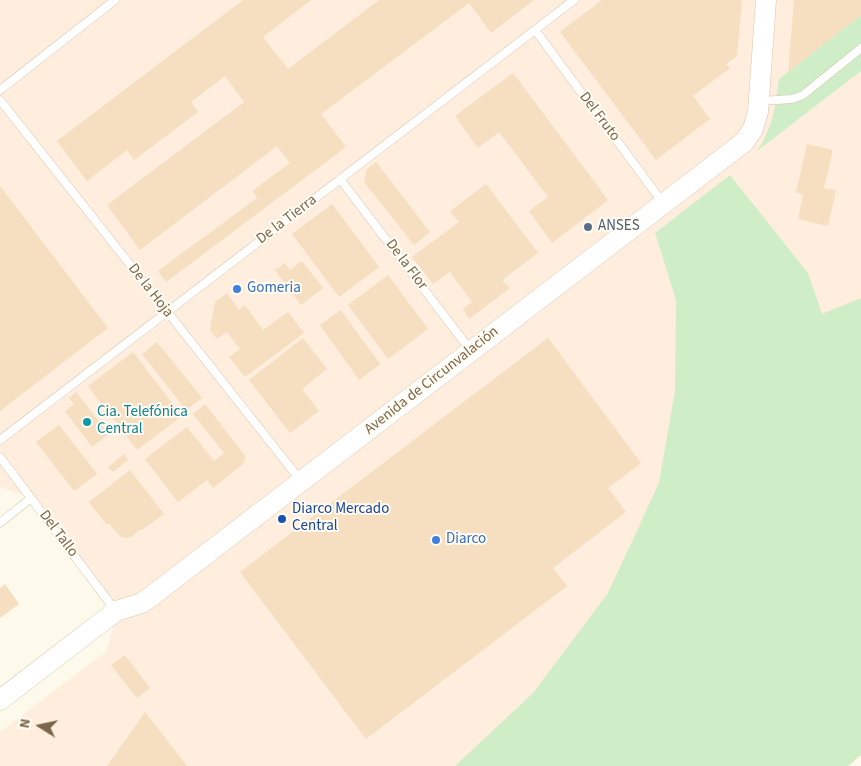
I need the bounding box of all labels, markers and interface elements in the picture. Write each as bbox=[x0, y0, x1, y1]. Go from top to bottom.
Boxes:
street label: Del Fruto bbox=[575, 89, 623, 145]
street label: De la Tierra bbox=[253, 191, 321, 249]
place label: ANSES bbox=[598, 218, 640, 236]
marker: ANSES bbox=[582, 221, 594, 233]
street label: De la Flor bbox=[381, 236, 431, 294]
street label: De la Hoja bbox=[123, 261, 177, 321]
place label: Gomeria bbox=[247, 280, 301, 298]
marker: Gomeria bbox=[231, 283, 243, 295]
street label: Avenida de Circunvalación bbox=[361, 323, 503, 439]
place label: Cia. Telefónica Central bbox=[97, 404, 188, 439]
marker: Cia. Telefónica Central bbox=[81, 416, 93, 428]
place label: Diarco Mercado Central bbox=[292, 501, 389, 536]
street label: Del Tallo bbox=[35, 507, 81, 561]
marker: Diarco Mercado Central bbox=[276, 513, 288, 525]
place label: Diarco bbox=[446, 531, 486, 549]
marker: Diarco bbox=[430, 534, 442, 546]
north arrow bbox=[15, 701, 65, 751]
text: N bbox=[15, 717, 36, 730]

